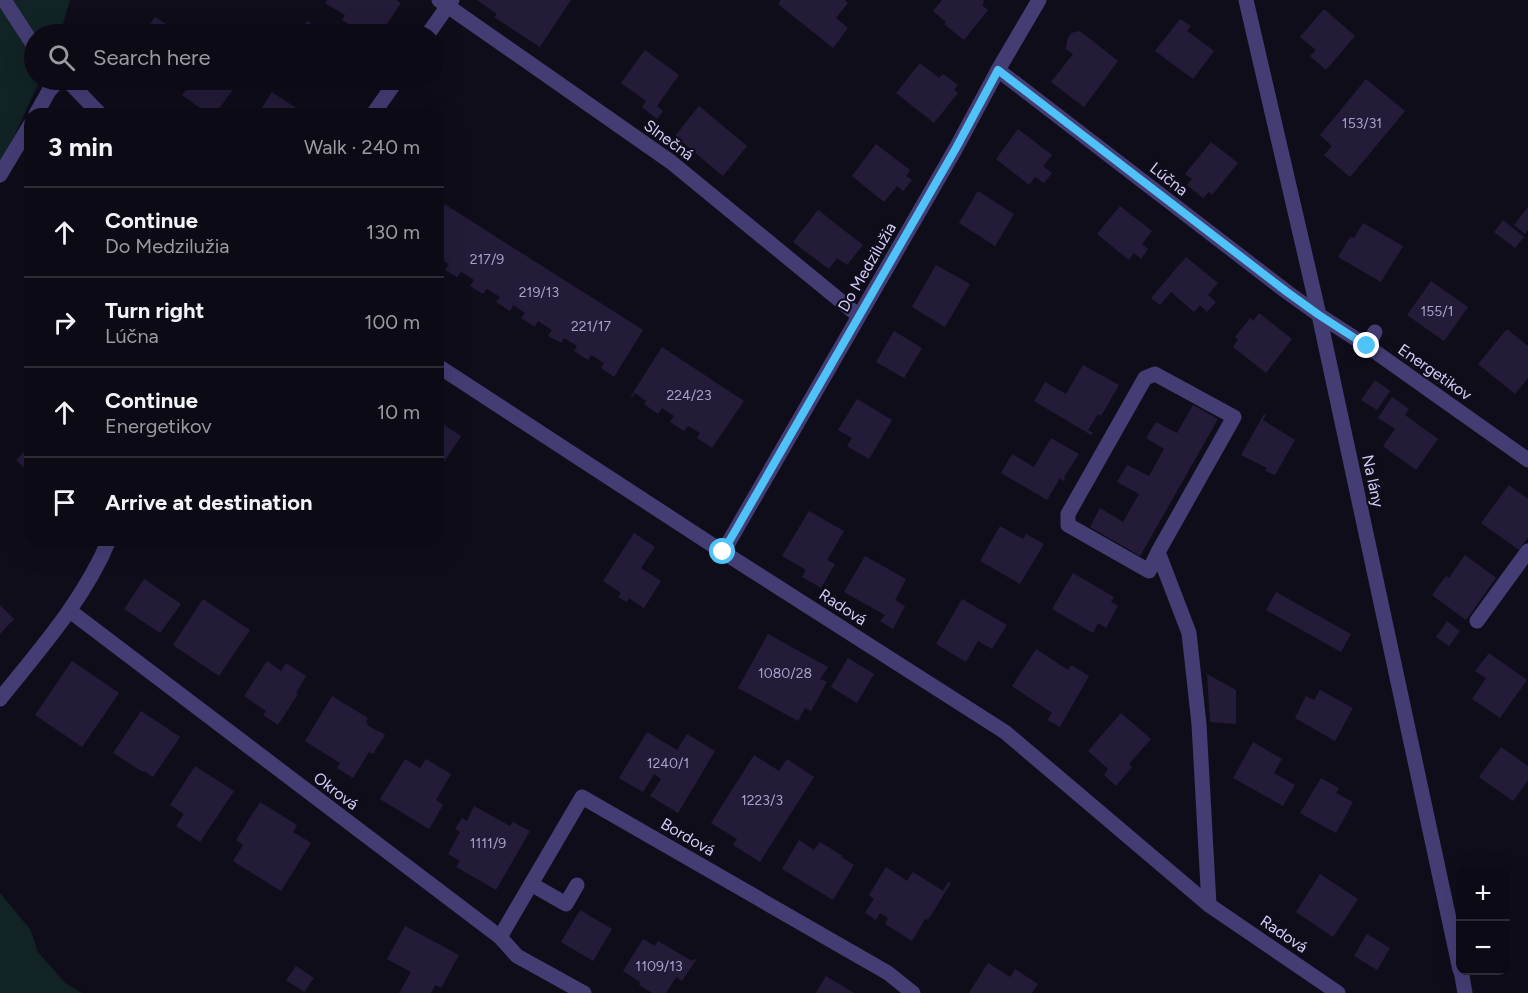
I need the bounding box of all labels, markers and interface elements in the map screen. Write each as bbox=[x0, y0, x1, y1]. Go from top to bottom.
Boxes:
search box bbox=[24, 24, 444, 90]
icon: search bbox=[45, 41, 78, 74]
text: Search here bbox=[93, 44, 211, 71]
house number: 153/31 bbox=[1342, 115, 1382, 132]
street label: Slnečná bbox=[640, 116, 698, 164]
text: 3 min bbox=[48, 131, 113, 163]
text: Walk · 240 m bbox=[304, 135, 420, 159]
street label: Lúčna bbox=[1146, 158, 1192, 200]
text: Continue bbox=[105, 207, 198, 234]
icon: ahead bbox=[48, 216, 81, 249]
street label: Do Medzilužia bbox=[834, 219, 900, 315]
text: 130 m bbox=[366, 220, 420, 244]
text: Do Medzilužia bbox=[105, 234, 230, 258]
house number: 217/9 bbox=[470, 251, 504, 268]
house number: 219/13 bbox=[519, 284, 559, 301]
text: Turn right bbox=[105, 297, 204, 324]
house number: 155/1 bbox=[1420, 303, 1454, 320]
icon: right bbox=[48, 306, 81, 339]
text: 100 m bbox=[364, 310, 420, 334]
house number: 221/17 bbox=[571, 318, 612, 335]
text: Lúčna bbox=[105, 324, 159, 348]
route end bbox=[1353, 332, 1379, 358]
street label: Energetikov bbox=[1395, 340, 1476, 405]
text: Continue bbox=[105, 387, 198, 414]
house number: 224/23 bbox=[666, 387, 712, 404]
icon: ahead bbox=[48, 396, 81, 429]
text: 10 m bbox=[377, 400, 420, 424]
text: Energetikov bbox=[105, 414, 212, 438]
street label: Na lány bbox=[1358, 453, 1388, 510]
icon: arrive bbox=[48, 486, 81, 519]
text: Arrive at destination bbox=[105, 489, 313, 516]
route start bbox=[709, 538, 735, 564]
street label: Radová bbox=[816, 585, 870, 629]
house number: 1080/28 bbox=[758, 665, 812, 682]
house number: 1240/1 bbox=[647, 755, 689, 772]
street label: Okrová bbox=[310, 768, 362, 814]
house number: 1223/3 bbox=[741, 792, 783, 809]
street label: Bordová bbox=[658, 814, 718, 860]
house number: 1111/9 bbox=[470, 835, 506, 852]
map controls bbox=[1456, 867, 1510, 975]
button: + bbox=[1456, 867, 1510, 921]
street label: Radová bbox=[1257, 911, 1311, 957]
button: − bbox=[1456, 921, 1510, 975]
house number: 1109/13 bbox=[635, 958, 683, 975]

